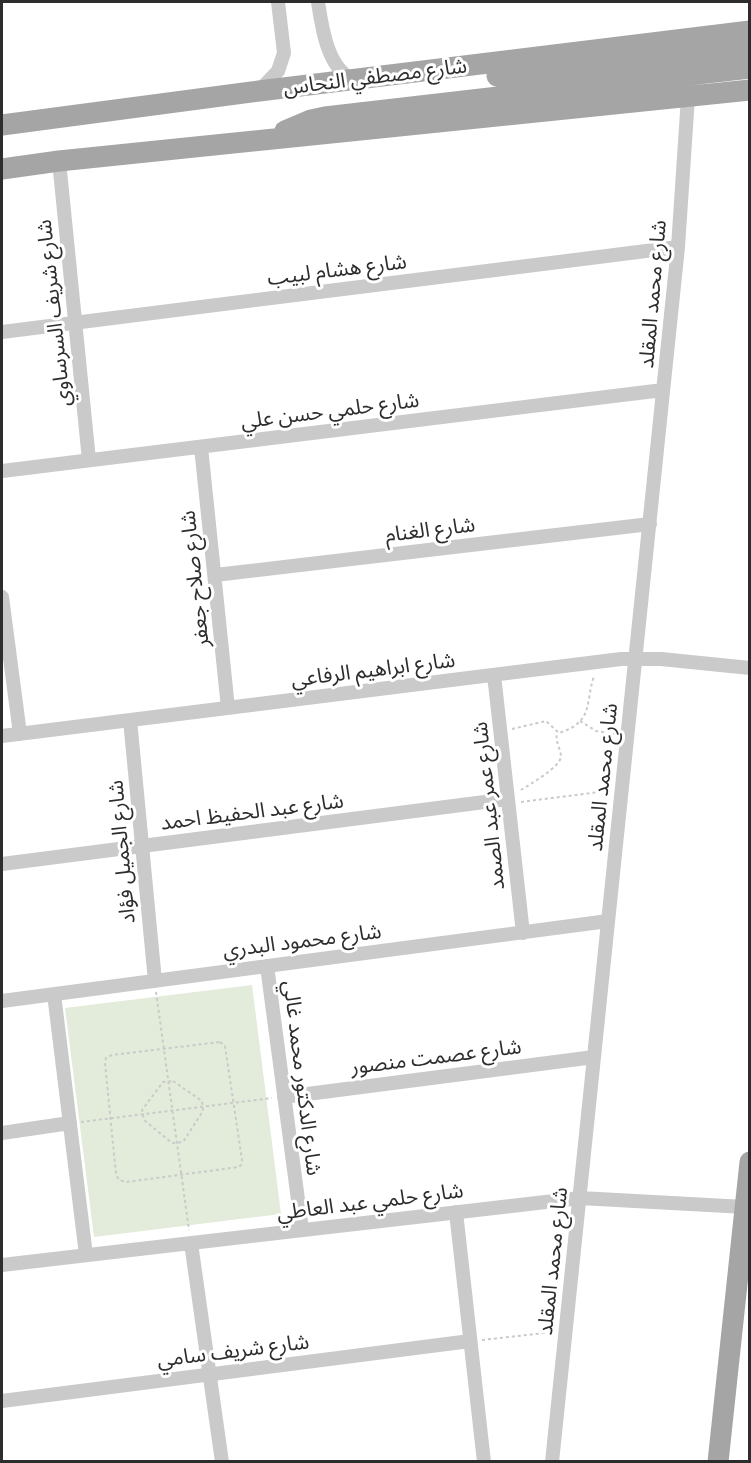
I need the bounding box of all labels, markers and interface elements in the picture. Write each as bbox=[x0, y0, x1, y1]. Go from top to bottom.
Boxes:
street label: شارع مصطفي النحاس bbox=[282, 50, 469, 104]
street label: شارع شريف السرساوي bbox=[29, 218, 79, 408]
street label: شارع محمد المقلد bbox=[631, 219, 674, 369]
street label: شارع هشام لبيب bbox=[266, 246, 409, 294]
street label: شارع حلمي حسن علي bbox=[239, 385, 421, 437]
street label: شارع صلاح جعفر bbox=[172, 509, 217, 650]
street label: شارع الغنام bbox=[383, 509, 477, 551]
street label: شارع ابراهيم الرفاعي bbox=[289, 645, 457, 695]
street label: شارع محمد المقلد bbox=[580, 702, 625, 853]
street label: شارع عمر عبد الصمد bbox=[465, 720, 512, 892]
street label: شارع الجميل فؤاد bbox=[100, 779, 143, 925]
street label: شارع عبد الحفيظ احمد bbox=[159, 785, 345, 838]
street label: شارع محمود البدري bbox=[221, 916, 383, 966]
street label: شارع الدكتور محمد غالي bbox=[275, 979, 329, 1177]
street label: شارع عصمت منصور bbox=[348, 1031, 523, 1082]
street label: شارع حلمي عبد العاطي bbox=[275, 1175, 465, 1229]
street label: شارع محمد المقلد bbox=[530, 1186, 575, 1337]
street label: شارع شريف سامي bbox=[155, 1326, 311, 1376]

